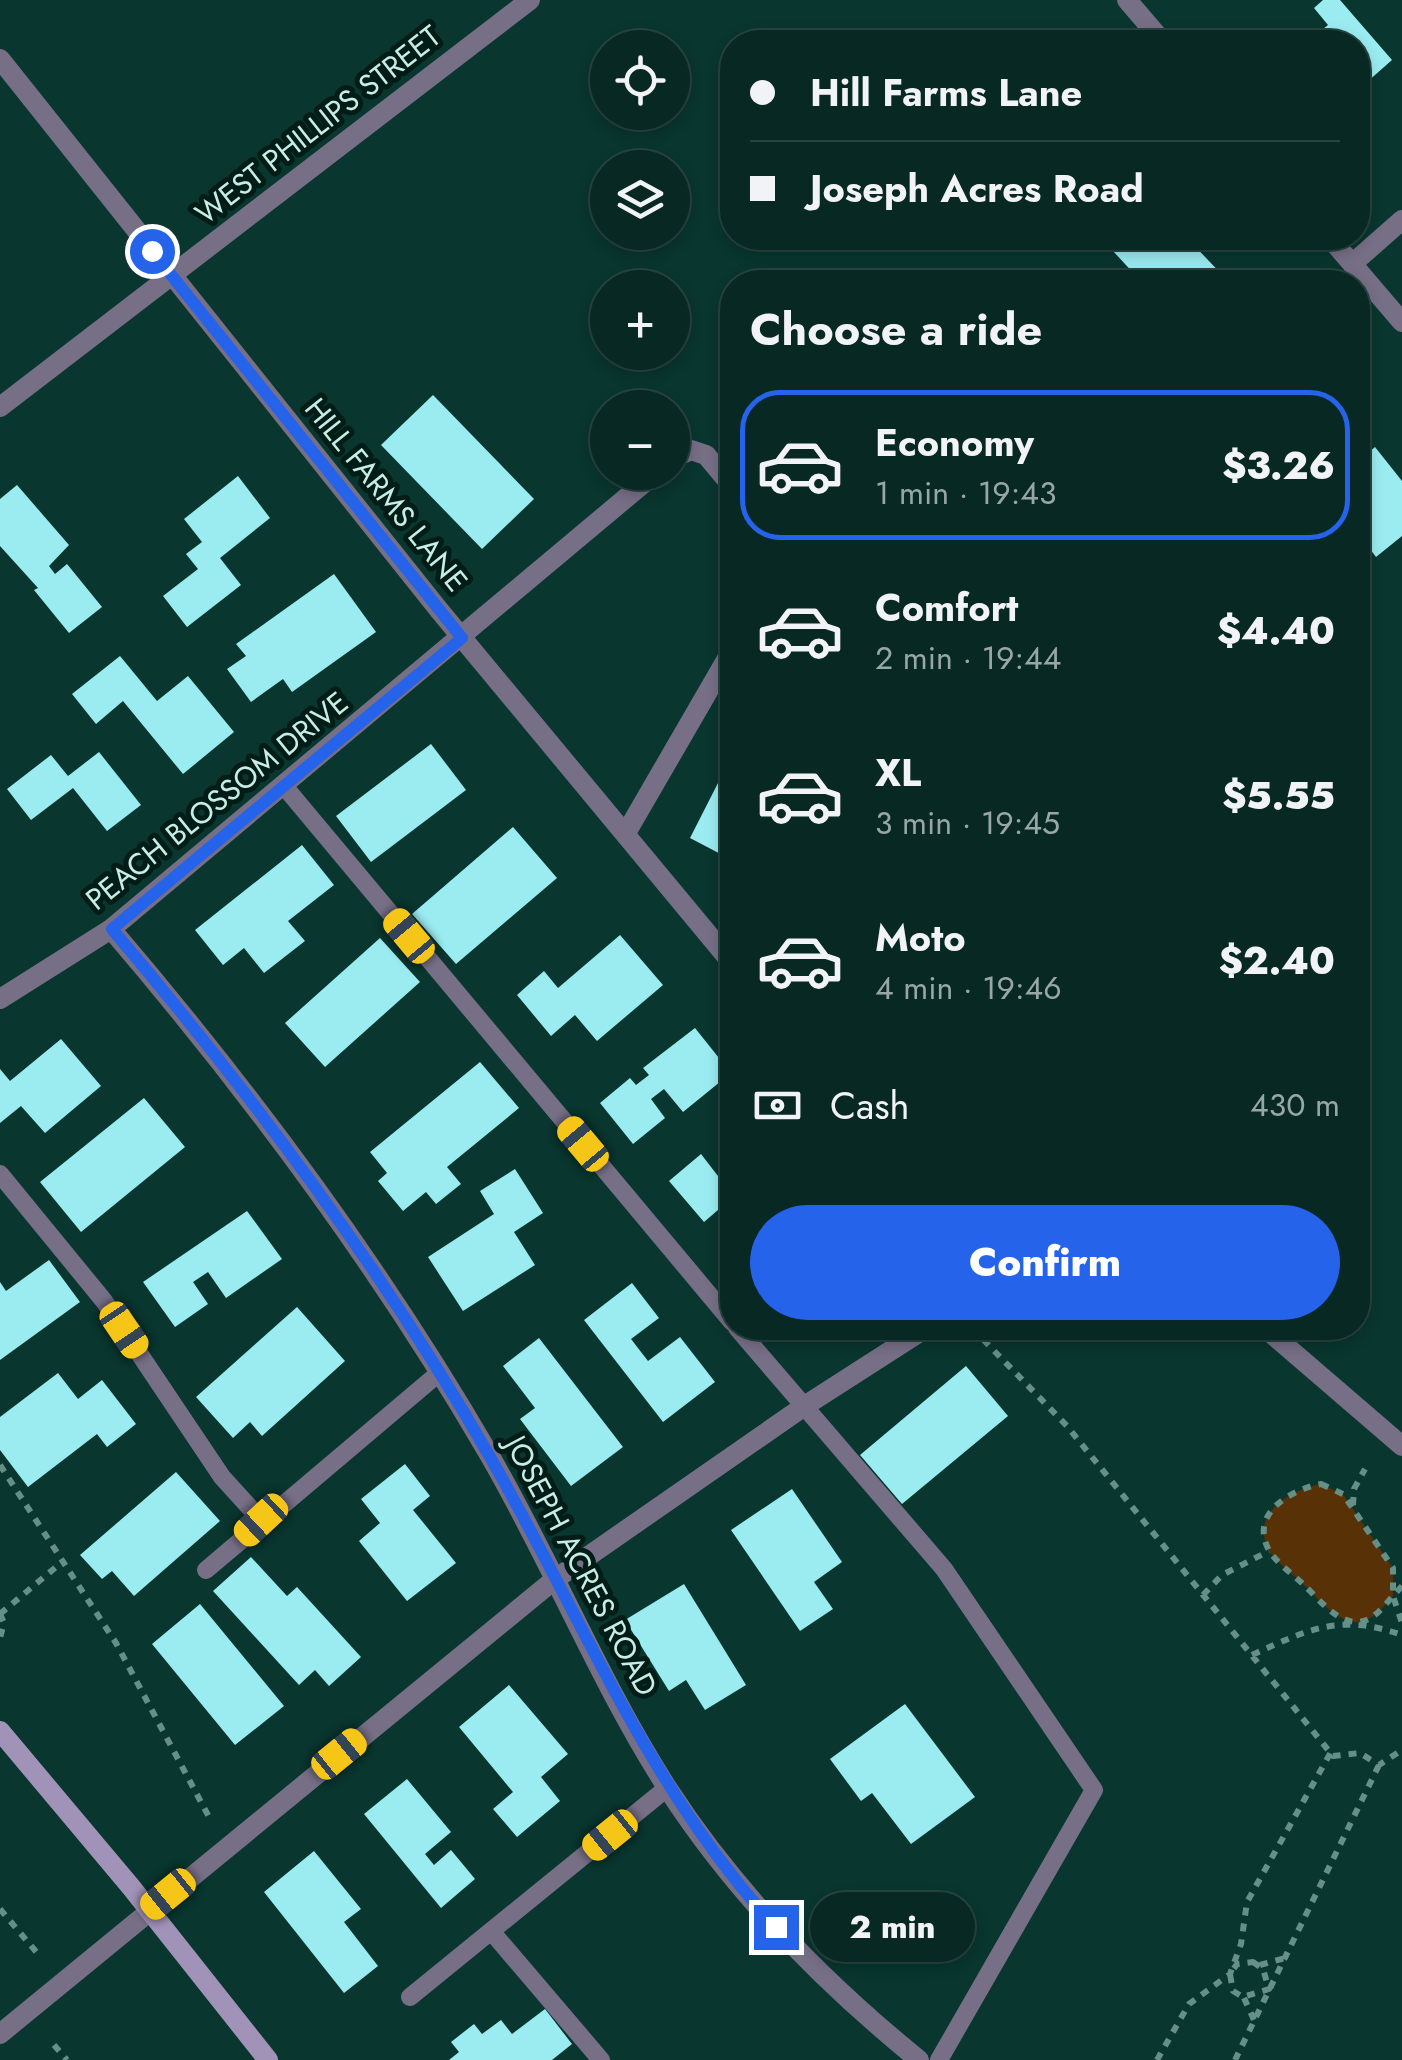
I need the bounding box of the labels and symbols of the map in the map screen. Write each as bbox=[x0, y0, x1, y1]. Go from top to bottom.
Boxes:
street label: WEST PHILLIPS STREET bbox=[186, 15, 450, 234]
route start bbox=[130, 229, 175, 274]
street label: HILL FARMS LANE bbox=[295, 389, 478, 601]
street label: PEACH BLOSSOM DRIVE bbox=[76, 681, 357, 920]
car bbox=[378, 903, 440, 969]
car bbox=[552, 1111, 614, 1177]
car bbox=[95, 1297, 153, 1363]
street label: JOSEPH ACRES ROAD bbox=[493, 1425, 668, 1703]
car bbox=[229, 1489, 293, 1551]
car bbox=[306, 1723, 372, 1785]
car bbox=[577, 1804, 643, 1866]
car bbox=[135, 1863, 201, 1925]
callout: 2 min bbox=[811, 1892, 976, 1962]
route end bbox=[754, 1905, 799, 1950]

